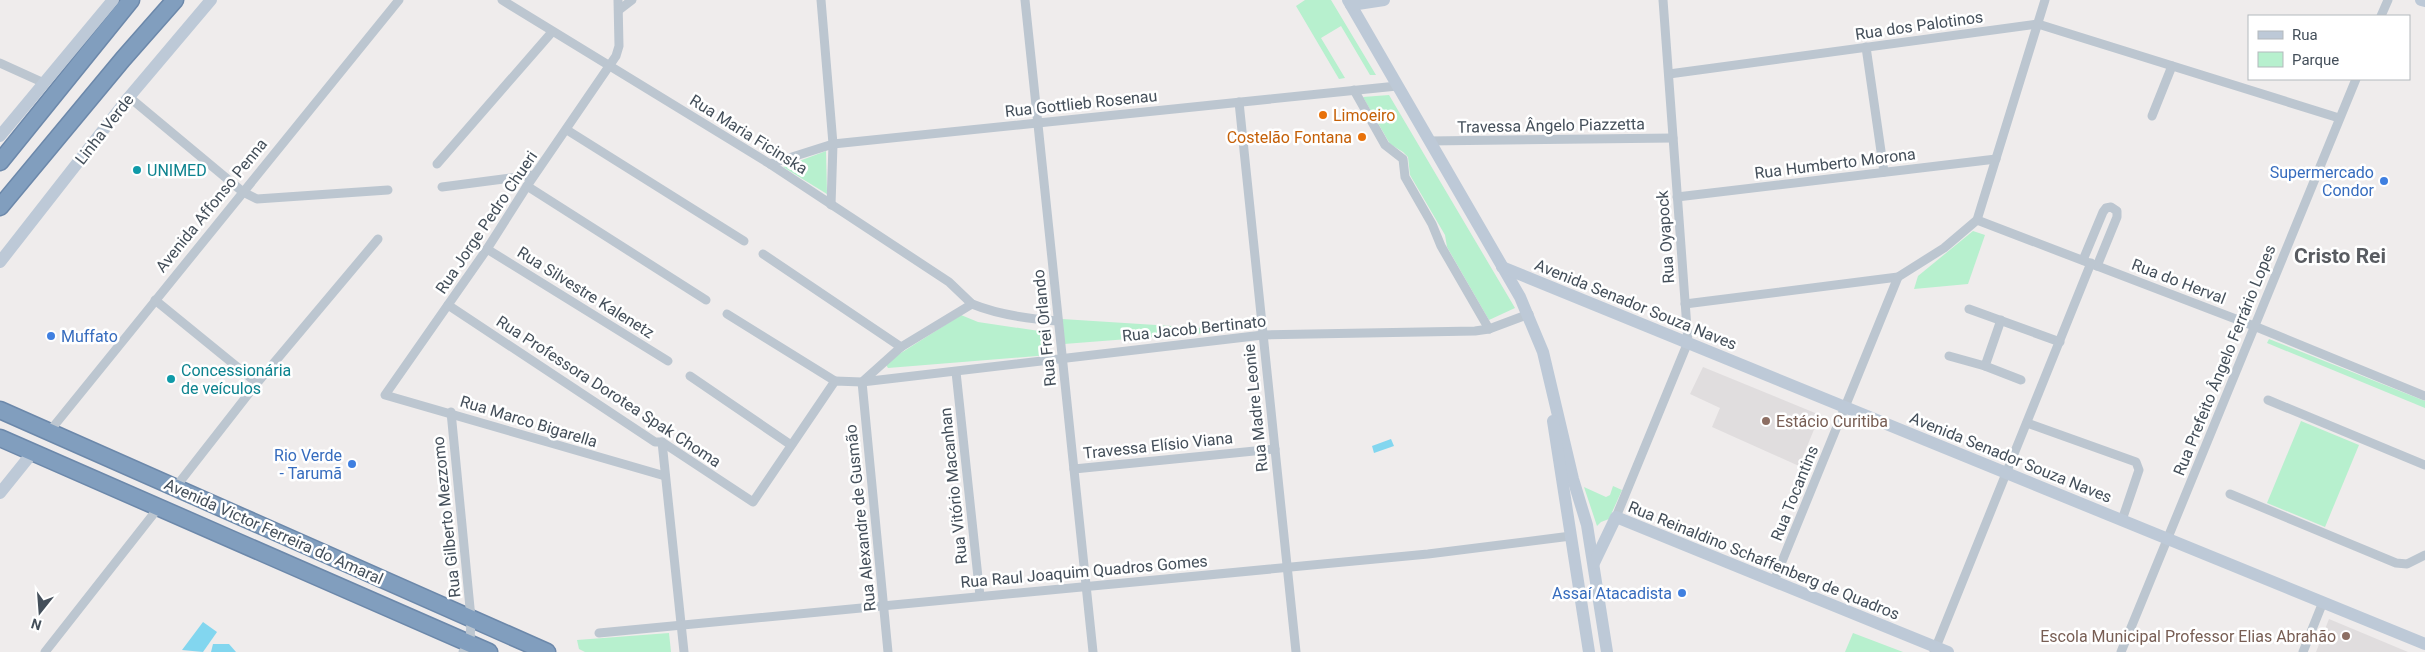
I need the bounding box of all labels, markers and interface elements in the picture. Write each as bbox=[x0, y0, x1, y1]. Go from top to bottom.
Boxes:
street label: Rua dos Palotinos bbox=[1854, 7, 1984, 44]
legend bbox=[2248, 15, 2410, 80]
text: Rua bbox=[2292, 26, 2318, 44]
text: Parque bbox=[2292, 51, 2339, 69]
street label: Rua Gottlieb Rosenau bbox=[1004, 86, 1158, 121]
street label: Linha Verde bbox=[71, 90, 138, 168]
street label: Rua Maria Ficinska bbox=[686, 91, 811, 178]
place label: Limoeiro bbox=[1333, 106, 1395, 125]
marker: Limoeiro bbox=[1317, 109, 1329, 121]
street label: Travessa Ângelo Piazzetta bbox=[1457, 114, 1645, 137]
place label: Costelão Fontana bbox=[1227, 128, 1352, 147]
marker: Costelão Fontana bbox=[1356, 131, 1368, 143]
street label: Avenida Affonso Penna bbox=[152, 135, 271, 276]
street label: Rua Humberto Morona bbox=[1753, 144, 1917, 183]
street label: Rua Jorge Pedro Chueri bbox=[432, 147, 541, 297]
place label: UNIMED bbox=[147, 161, 207, 180]
place label: Supermercado Condor bbox=[2270, 163, 2375, 200]
marker: UNIMED bbox=[131, 164, 143, 176]
marker: Supermercado Condor bbox=[2378, 175, 2390, 187]
street label: Rua Oyapock bbox=[1653, 189, 1678, 284]
street label: Rua Prefeito Ângelo Ferrário Lopes bbox=[2169, 242, 2280, 478]
street label: Rua Silvestre Kalenetz bbox=[514, 243, 658, 342]
district label: Cristo Rei bbox=[2294, 244, 2386, 268]
street label: Avenida Senador Souza Naves bbox=[1532, 255, 1740, 354]
street label: Rua do Herval bbox=[2129, 255, 2229, 308]
street label: Rua Frei Orlando bbox=[1029, 268, 1060, 387]
street label: Rua Jacob Bertinato bbox=[1121, 311, 1267, 345]
street label: Rua Professora Dorotea Spak Choma bbox=[493, 312, 725, 471]
place label: Muffato bbox=[61, 327, 118, 346]
marker: Muffato bbox=[45, 330, 57, 342]
street label: Rua Madre Leonie bbox=[1239, 343, 1272, 473]
place label: Concessionária de veículos bbox=[181, 361, 291, 398]
marker: Concessionária de veículos bbox=[165, 373, 177, 385]
street label: Rua Marco Bigarella bbox=[458, 392, 600, 451]
street label: Rua Vitório Macanhan bbox=[936, 407, 971, 565]
street label: Avenida Senador Souza Naves bbox=[1907, 408, 2115, 507]
place label: Estácio Curitiba bbox=[1776, 412, 1888, 431]
marker: Estácio Curitiba bbox=[1760, 415, 1772, 427]
street label: Rua Alexandre de Gusmão bbox=[841, 424, 880, 612]
street label: Travessa Elísio Viana bbox=[1082, 428, 1234, 463]
street label: Rua Gilberto Mezzomo bbox=[429, 435, 464, 598]
street label: Rua Tocantins bbox=[1767, 443, 1822, 544]
place label: Rio Verde - Tarumã bbox=[274, 446, 342, 483]
marker: Rio Verde - Tarumã bbox=[346, 458, 358, 470]
street label: Avenida Victor Ferreira do Amaral bbox=[161, 474, 386, 588]
street label: Rua Reinaldino Schaffenberg de Quadros bbox=[1625, 497, 1902, 624]
street label: Rua Raul Joaquim Quadros Gomes bbox=[960, 551, 1208, 592]
place label: Assaí Atacadista bbox=[1552, 584, 1672, 603]
north arrow bbox=[15, 587, 65, 637]
marker: Assaí Atacadista bbox=[1676, 587, 1688, 599]
text: N bbox=[29, 615, 43, 634]
place label: Escola Municipal Professor Elias Abrahão bbox=[2040, 627, 2336, 646]
marker: Escola Municipal Professor Elias Abrahão bbox=[2340, 630, 2352, 642]

